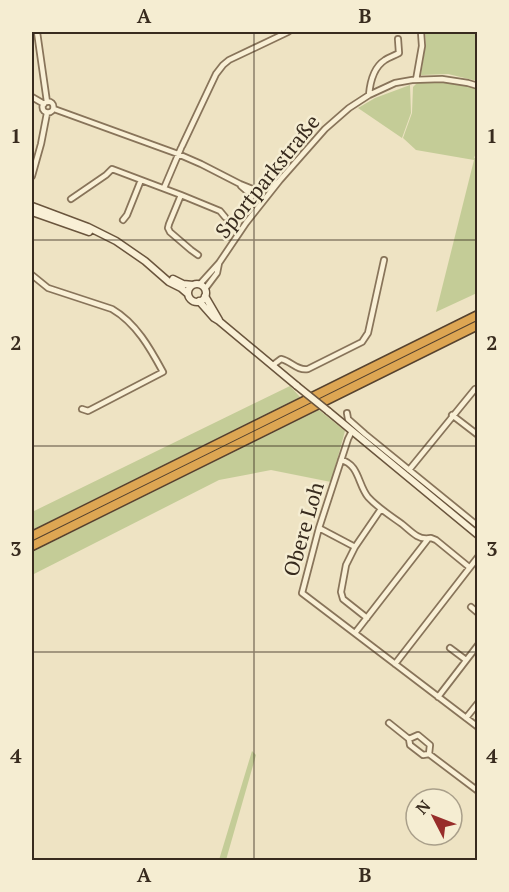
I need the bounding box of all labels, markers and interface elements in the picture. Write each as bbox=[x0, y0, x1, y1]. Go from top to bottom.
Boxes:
text: A bbox=[137, 2, 152, 29]
text: B bbox=[359, 2, 372, 29]
street label: Sportparkstraße bbox=[208, 108, 326, 244]
text: 1 bbox=[10, 122, 22, 149]
text: 1 bbox=[486, 122, 498, 149]
text: 2 bbox=[10, 329, 22, 356]
text: 2 bbox=[486, 329, 498, 356]
street label: Obere Loh bbox=[276, 479, 330, 579]
text: 3 bbox=[10, 535, 22, 562]
text: 3 bbox=[486, 535, 498, 562]
text: 4 bbox=[10, 742, 22, 769]
text: 4 bbox=[486, 742, 498, 769]
north arrow bbox=[404, 787, 464, 847]
text: N bbox=[411, 795, 435, 819]
text: A bbox=[137, 861, 152, 888]
text: B bbox=[359, 861, 372, 888]

